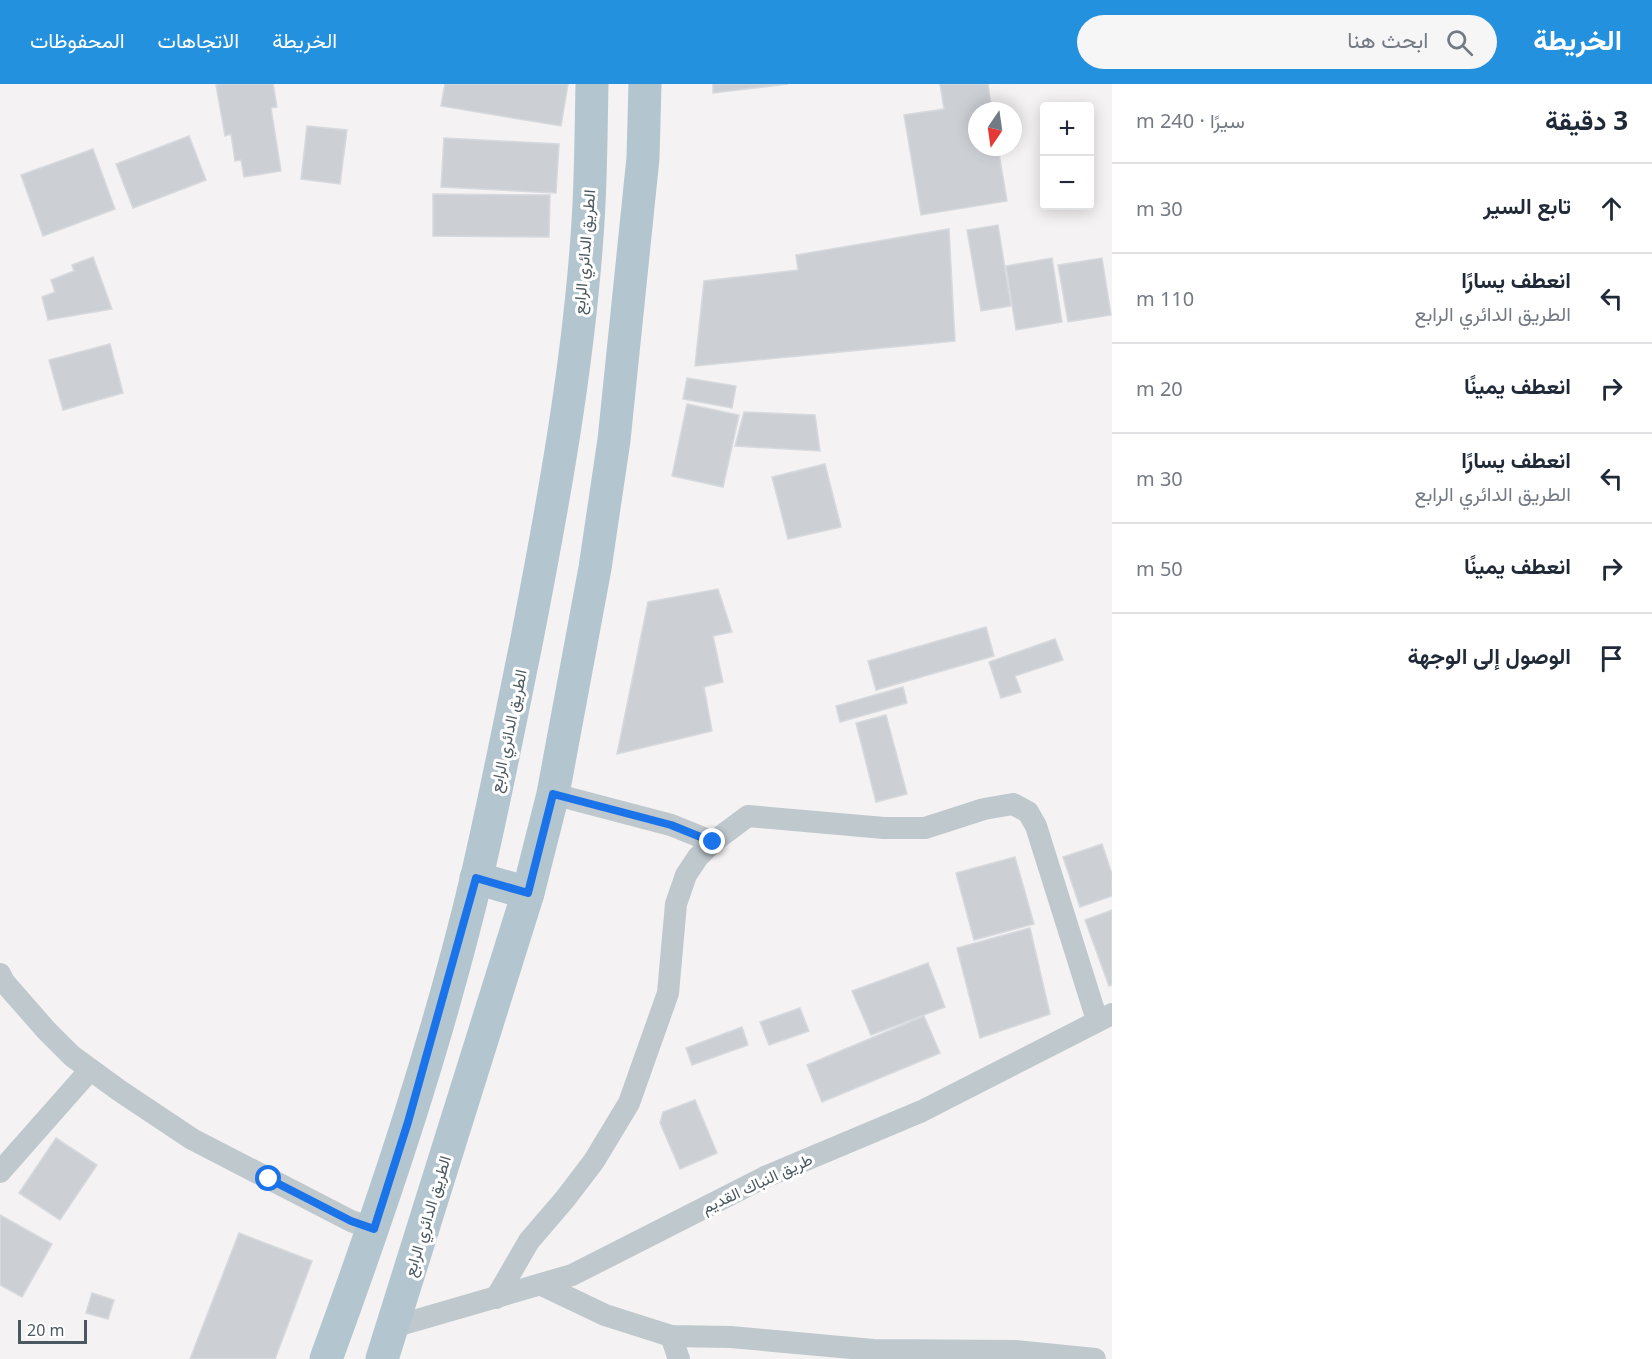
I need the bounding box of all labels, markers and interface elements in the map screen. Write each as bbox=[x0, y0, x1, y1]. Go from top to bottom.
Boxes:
search box bbox=[1077, 15, 1497, 69]
text: الخريطة bbox=[1533, 20, 1622, 58]
text: ابحث هنا bbox=[1347, 24, 1428, 54]
text: المحفوظات bbox=[30, 26, 125, 54]
text: الاتجاهات bbox=[158, 26, 239, 54]
text: الخريطة bbox=[272, 26, 337, 54]
icon: search bbox=[1443, 26, 1476, 59]
north arrow bbox=[968, 102, 1022, 156]
map controls bbox=[1040, 102, 1094, 210]
button: + bbox=[1040, 102, 1094, 156]
text: 3 دقيقة bbox=[1545, 102, 1628, 138]
text: سيرًا · 240 m bbox=[1136, 107, 1245, 134]
button: − bbox=[1040, 156, 1094, 210]
street label: الطريق الدائري الرابع bbox=[568, 189, 603, 316]
text: تابع السير bbox=[1483, 190, 1571, 220]
icon: ahead bbox=[1595, 192, 1628, 225]
text: 30 m bbox=[1136, 195, 1183, 222]
text: انعطف يسارًا bbox=[1461, 264, 1571, 294]
icon: left bbox=[1595, 282, 1628, 315]
text: 110 m bbox=[1136, 285, 1194, 312]
text: الطريق الدائري الرابع bbox=[1414, 300, 1571, 327]
text: انعطف يمينًا bbox=[1464, 370, 1571, 400]
icon: right bbox=[1595, 372, 1628, 405]
text: 20 m bbox=[1136, 375, 1183, 402]
text: انعطف يسارًا bbox=[1461, 444, 1571, 474]
icon: left bbox=[1595, 462, 1628, 495]
text: 30 m bbox=[1136, 465, 1183, 492]
text: الطريق الدائري الرابع bbox=[1414, 480, 1571, 507]
text: انعطف يمينًا bbox=[1464, 550, 1571, 580]
icon: right bbox=[1595, 552, 1628, 585]
text: 50 m bbox=[1136, 555, 1183, 582]
text: الوصول إلى الوجهة bbox=[1407, 640, 1571, 670]
icon: arrive bbox=[1595, 642, 1628, 675]
street label: الطريق الدائري الرابع bbox=[484, 667, 535, 795]
route end bbox=[699, 828, 725, 854]
street label: طريق النباك القديم bbox=[698, 1148, 816, 1218]
street label: الطريق الدائري الرابع bbox=[398, 1153, 459, 1280]
route start bbox=[255, 1165, 281, 1191]
scale bar bbox=[18, 1317, 87, 1344]
text: 20 m bbox=[27, 1319, 64, 1341]

